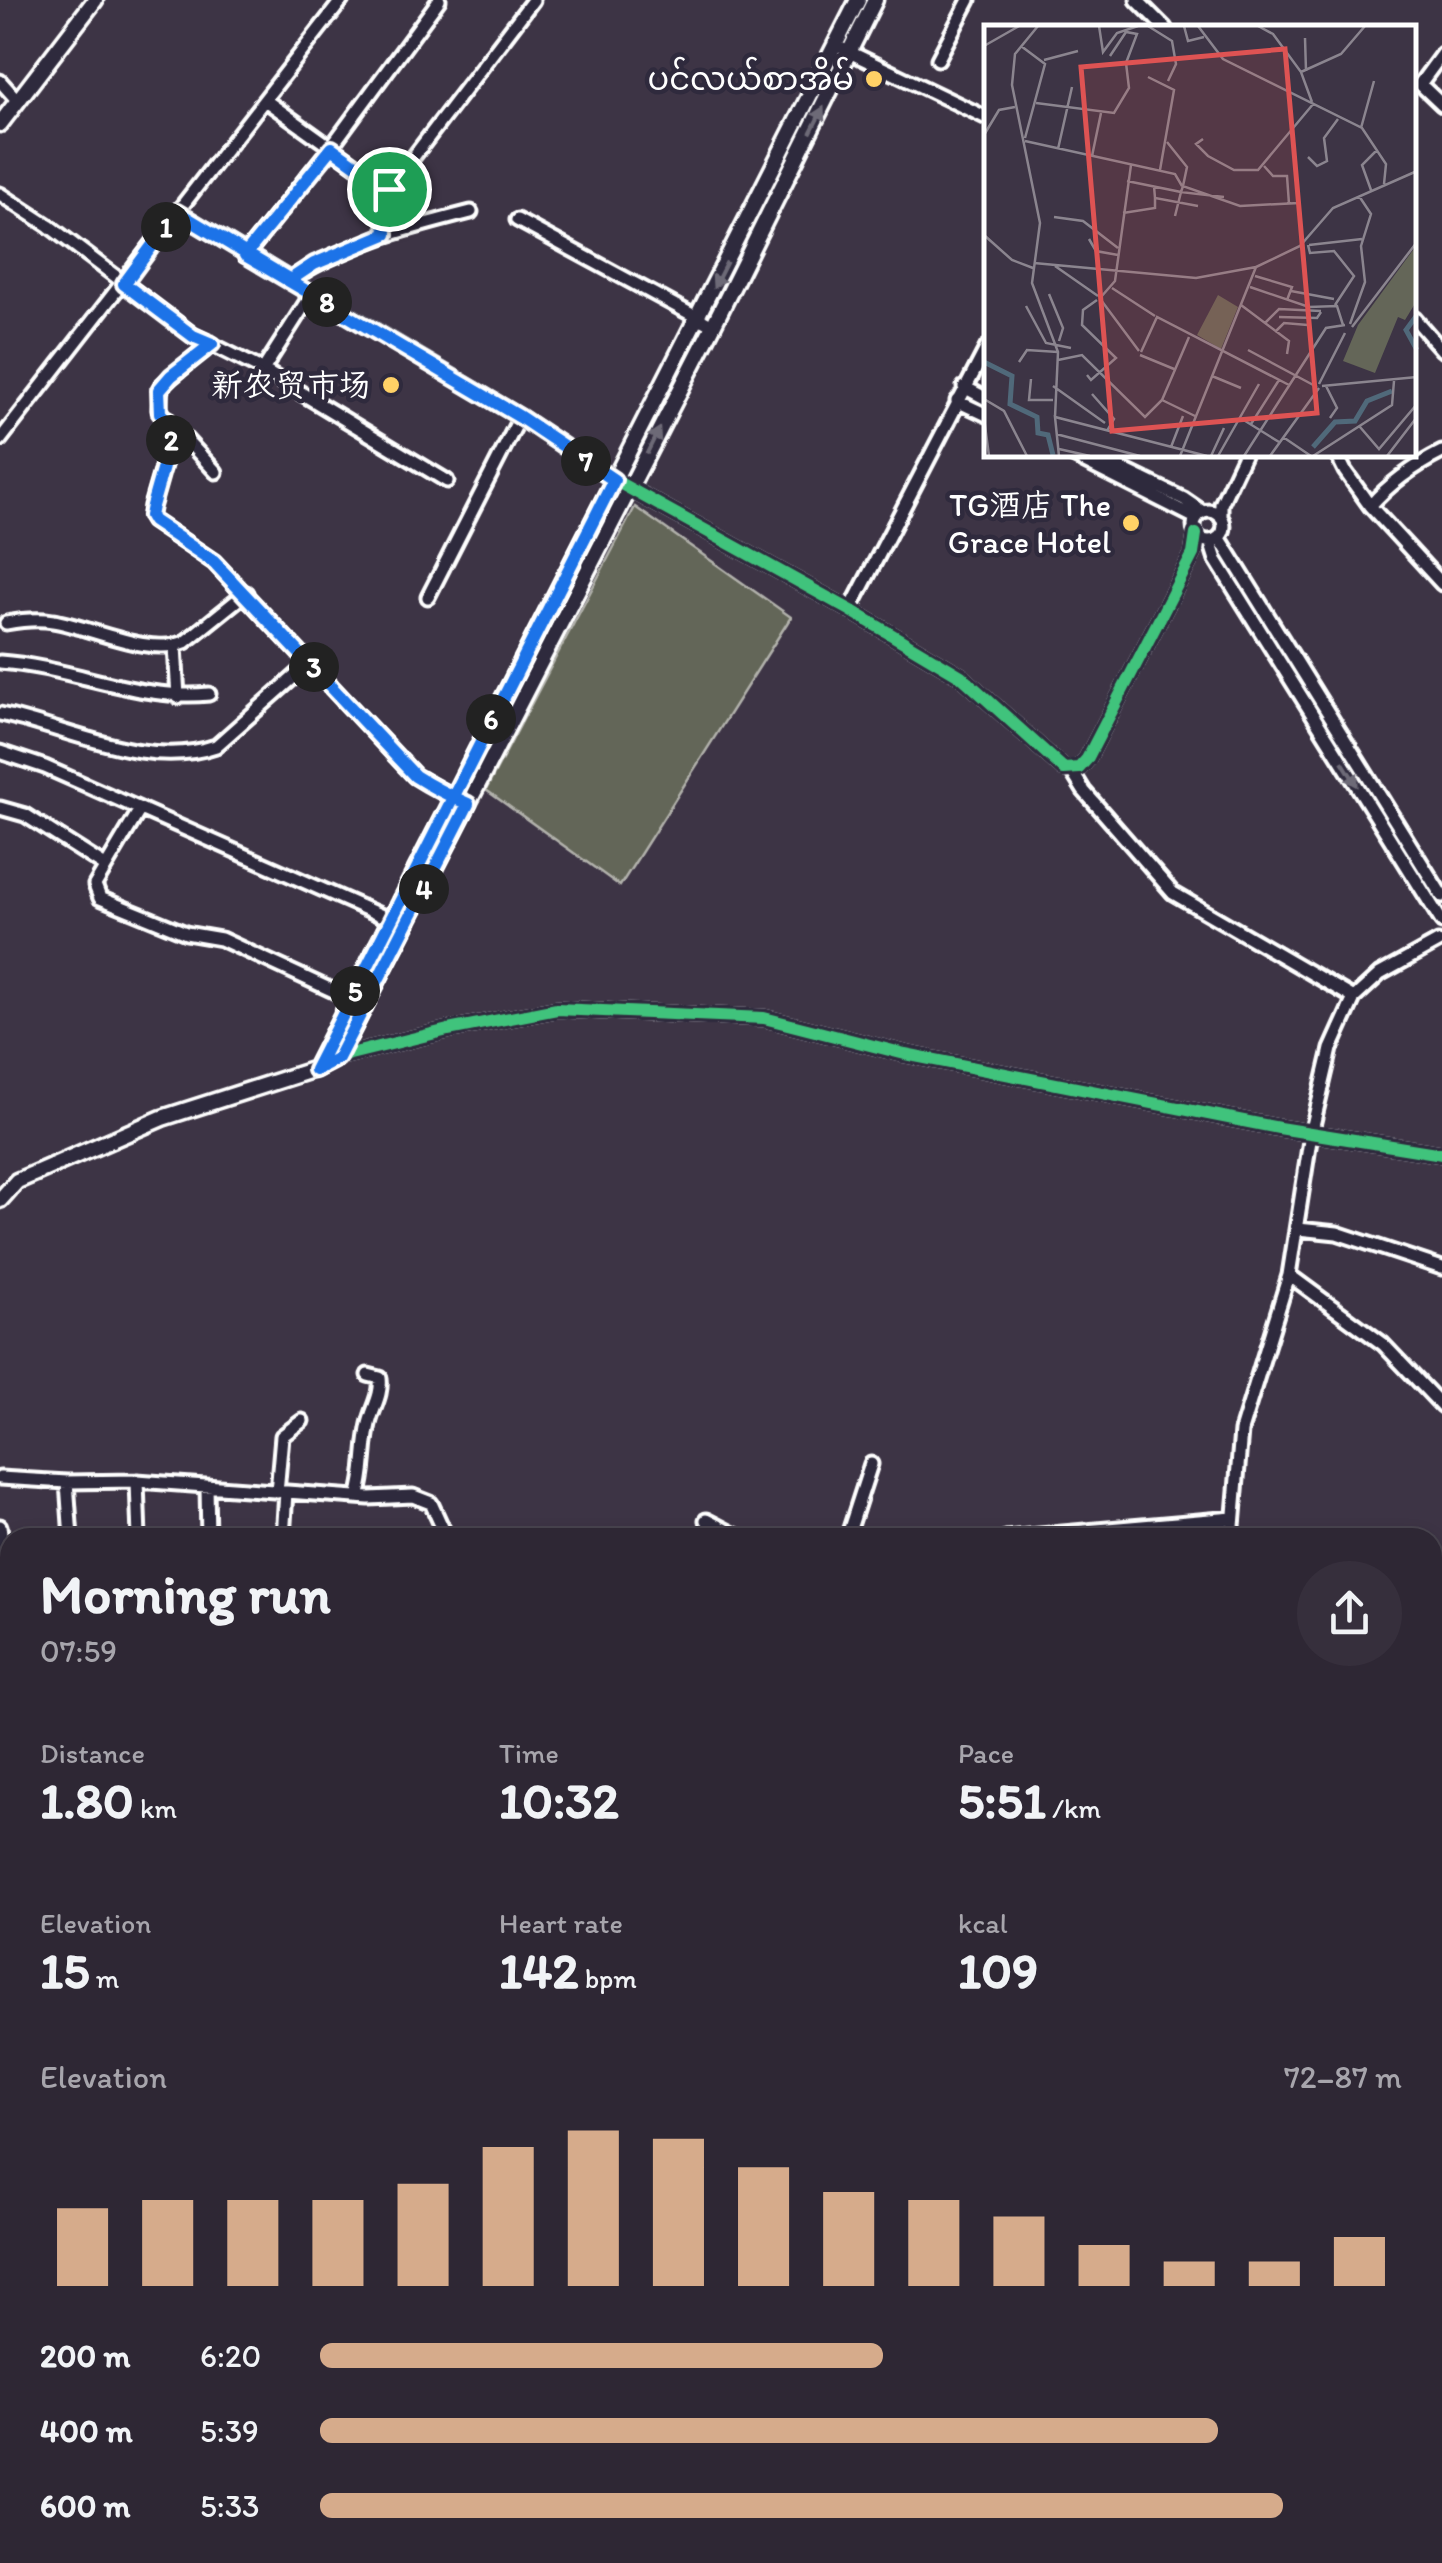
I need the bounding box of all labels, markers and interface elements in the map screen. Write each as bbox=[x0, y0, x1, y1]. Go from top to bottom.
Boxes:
inset map bbox=[984, 25, 1417, 458]
place label: ပင်လယ်စာအိမ် bbox=[648, 56, 854, 98]
marker: ပင်လယ်စာအိမ် bbox=[863, 68, 885, 90]
one-way arrow bbox=[808, 106, 825, 135]
pin bbox=[347, 147, 432, 232]
icon: arrive bbox=[362, 162, 417, 217]
pin: 1 bbox=[141, 202, 191, 252]
text: 1 bbox=[160, 210, 173, 244]
one-way arrow bbox=[712, 261, 729, 290]
pin: 8 bbox=[302, 277, 352, 327]
text: 8 bbox=[319, 285, 335, 319]
place label: 新农贸市场 bbox=[211, 366, 371, 404]
marker: 新农贸市场 bbox=[380, 374, 402, 396]
pin: 2 bbox=[146, 415, 196, 465]
text: 2 bbox=[164, 423, 178, 457]
one-way arrow bbox=[644, 426, 661, 455]
pin: 7 bbox=[561, 436, 611, 486]
text: 7 bbox=[579, 444, 593, 478]
place label: TG酒店 The Grace Hotel bbox=[948, 486, 1111, 561]
marker: TG酒店 The Grace Hotel bbox=[1120, 512, 1142, 534]
pin: 3 bbox=[289, 642, 339, 692]
text: 3 bbox=[306, 650, 322, 684]
pin: 6 bbox=[466, 694, 516, 744]
text: 6 bbox=[484, 702, 498, 736]
one-way arrow bbox=[1341, 760, 1358, 788]
pin: 4 bbox=[399, 864, 449, 914]
text: 4 bbox=[416, 872, 432, 906]
pin: 5 bbox=[330, 966, 380, 1016]
text: 5 bbox=[348, 974, 362, 1008]
text: Morning run bbox=[40, 1561, 331, 1627]
button: share bbox=[1297, 1561, 1402, 1666]
text: 07:59 bbox=[40, 1632, 117, 1670]
text: Distance bbox=[40, 1736, 145, 1770]
text: Time bbox=[499, 1736, 559, 1770]
text: Pace bbox=[958, 1736, 1014, 1770]
text: 1.80 bbox=[40, 1770, 134, 1831]
text: 10:32 bbox=[499, 1770, 619, 1831]
text: 5:51 bbox=[958, 1770, 1046, 1831]
text: km bbox=[134, 1791, 177, 1825]
text: /km bbox=[1046, 1791, 1101, 1825]
text: Elevation bbox=[40, 1906, 151, 1940]
text: Heart rate bbox=[499, 1906, 623, 1940]
text: kcal bbox=[958, 1906, 1008, 1940]
text: 15 bbox=[40, 1940, 89, 2001]
text: 142 bbox=[499, 1940, 579, 2001]
text: 109 bbox=[958, 1940, 1038, 2001]
text: m bbox=[89, 1961, 119, 1995]
text: bpm bbox=[579, 1961, 637, 1995]
text: Elevation bbox=[40, 2058, 167, 2096]
text: 72–87 m bbox=[1284, 2058, 1402, 2096]
text: 200 m bbox=[40, 2337, 130, 2375]
text: 6:20 bbox=[200, 2337, 261, 2375]
text: 400 m bbox=[40, 2412, 133, 2450]
text: 5:39 bbox=[200, 2412, 259, 2450]
text: 600 m bbox=[40, 2487, 130, 2525]
text: 5:33 bbox=[200, 2487, 260, 2525]

